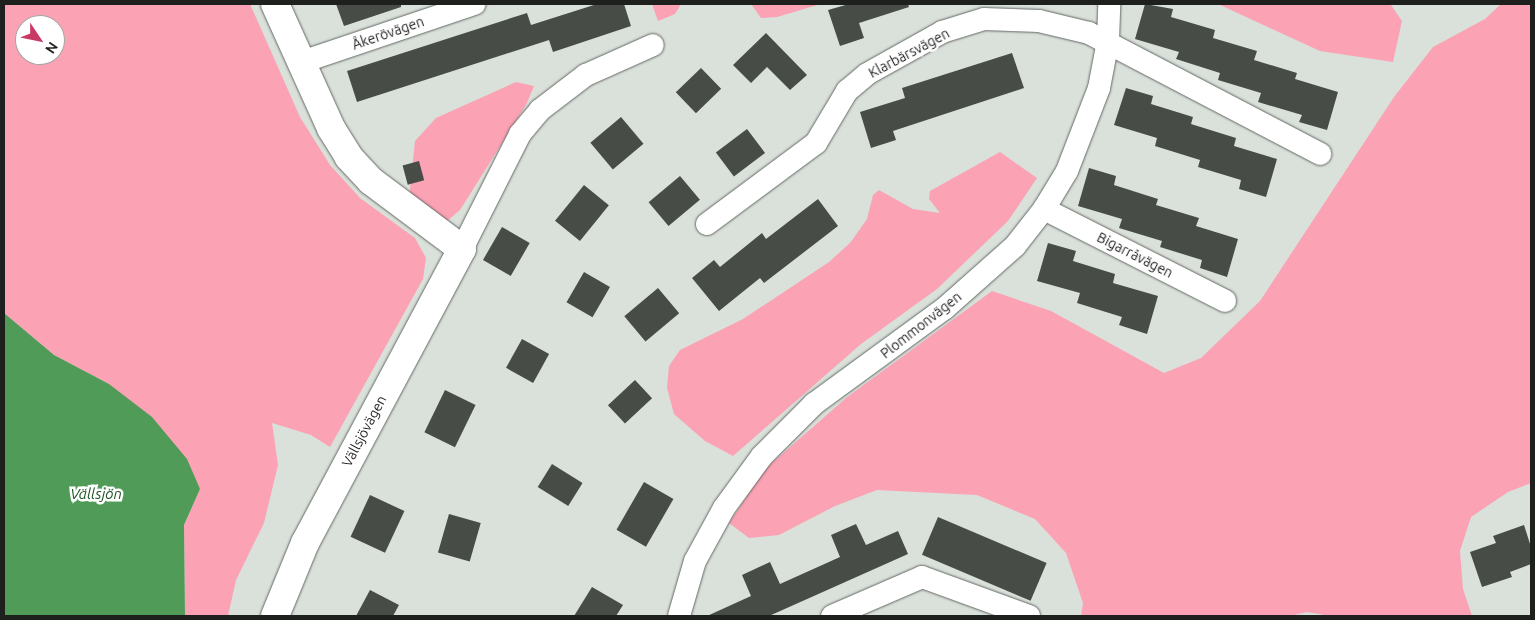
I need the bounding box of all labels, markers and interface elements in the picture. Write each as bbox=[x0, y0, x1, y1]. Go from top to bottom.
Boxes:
street label: Åkerövägen bbox=[350, 13, 426, 53]
north arrow bbox=[15, 15, 65, 65]
street label: Klarbärsvägen bbox=[866, 25, 952, 81]
text: N bbox=[42, 39, 61, 57]
street label: Bigarråvägen bbox=[1094, 229, 1176, 281]
street label: Plommonvägen bbox=[877, 288, 965, 362]
street label: Vällsjövägen bbox=[338, 392, 390, 470]
water label: Vällsjön bbox=[70, 485, 122, 503]

